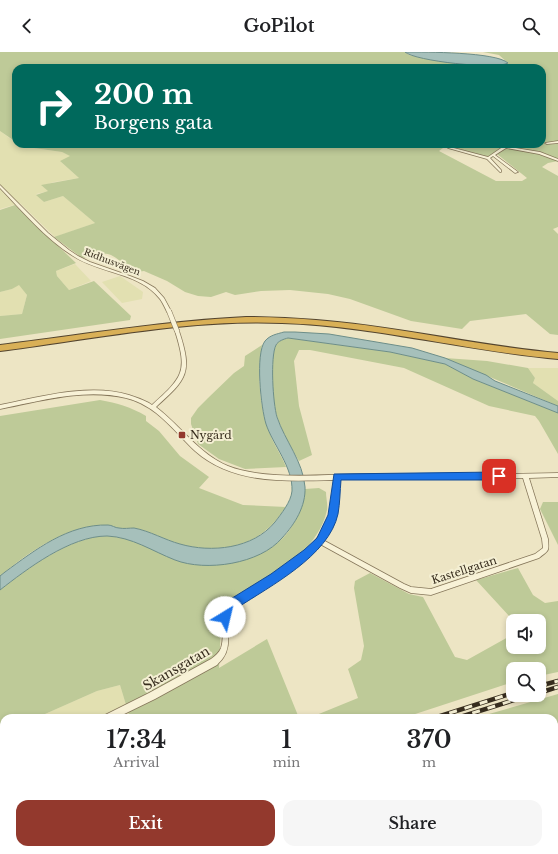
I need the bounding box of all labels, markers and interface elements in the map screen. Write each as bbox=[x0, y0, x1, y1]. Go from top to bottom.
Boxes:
icon: back bbox=[16, 15, 38, 37]
text: GoPilot bbox=[243, 15, 315, 37]
icon: search bbox=[520, 15, 542, 37]
text: 200 m bbox=[94, 77, 193, 112]
icon: right bbox=[28, 80, 80, 132]
text: Borgens gata bbox=[94, 112, 212, 134]
street label: Ridhusvägen bbox=[82, 246, 142, 277]
place label: Nygård bbox=[190, 428, 232, 442]
marker: Nygård bbox=[177, 430, 187, 440]
pin bbox=[482, 459, 516, 493]
icon: arrive bbox=[488, 465, 510, 487]
street label: Kastellgatan bbox=[430, 553, 499, 587]
position arrow bbox=[204, 596, 246, 638]
map controls bbox=[506, 614, 546, 702]
button: sound bbox=[506, 614, 546, 654]
street label: Skansgatan bbox=[140, 642, 213, 694]
button: search bbox=[506, 662, 546, 702]
text: 17:34 bbox=[106, 725, 166, 754]
text: 1 bbox=[281, 725, 292, 754]
text: 370 bbox=[406, 725, 452, 754]
text: Arrival bbox=[113, 754, 159, 771]
text: min bbox=[273, 754, 300, 771]
text: m bbox=[422, 754, 436, 771]
button: Exit bbox=[16, 800, 275, 846]
button: Share bbox=[283, 800, 542, 846]

